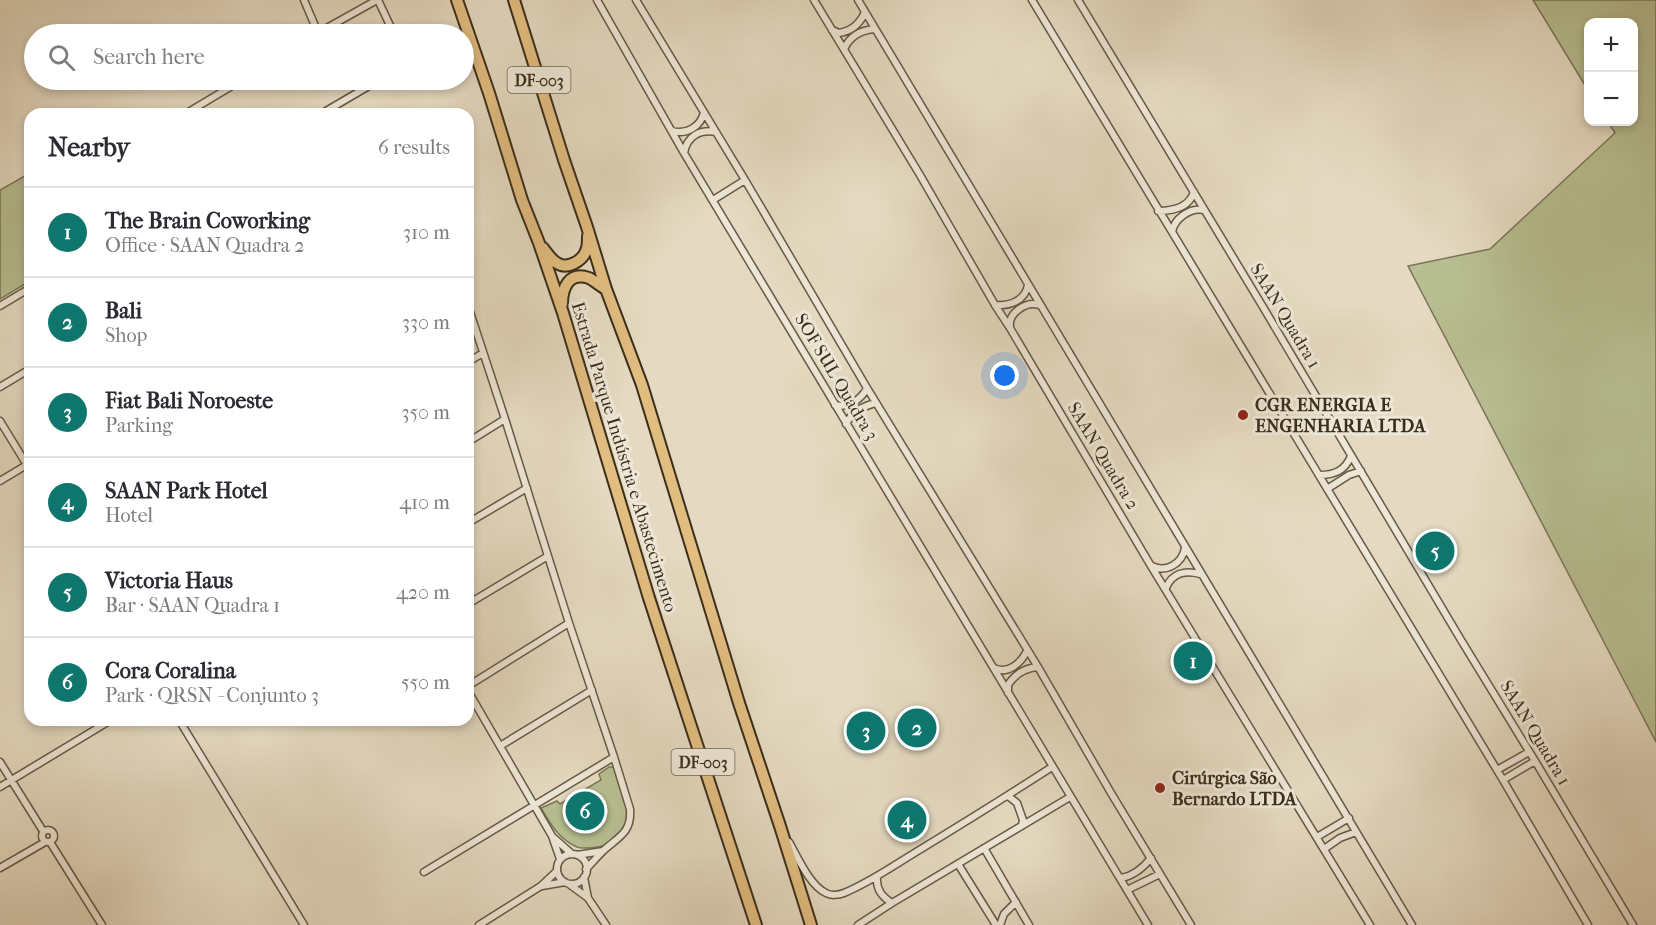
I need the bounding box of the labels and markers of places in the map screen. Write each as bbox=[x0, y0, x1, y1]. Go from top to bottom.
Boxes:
place label: CGR ENERGIA E ENGENHARIA LTDA bbox=[1255, 395, 1427, 437]
marker: CGR ENERGIA E ENGENHARIA LTDA bbox=[1236, 408, 1250, 422]
pin: 5 bbox=[1416, 528, 1454, 574]
pin: 1 bbox=[1174, 638, 1212, 684]
pin: 2 bbox=[898, 706, 936, 750]
pin: 3 bbox=[846, 708, 886, 754]
place label: Cirúrgica São Bernardo LTDA bbox=[1172, 768, 1298, 810]
marker: Cirúrgica São Bernardo LTDA bbox=[1153, 781, 1167, 795]
pin: 6 bbox=[566, 788, 604, 834]
pin: 4 bbox=[888, 798, 926, 842]

